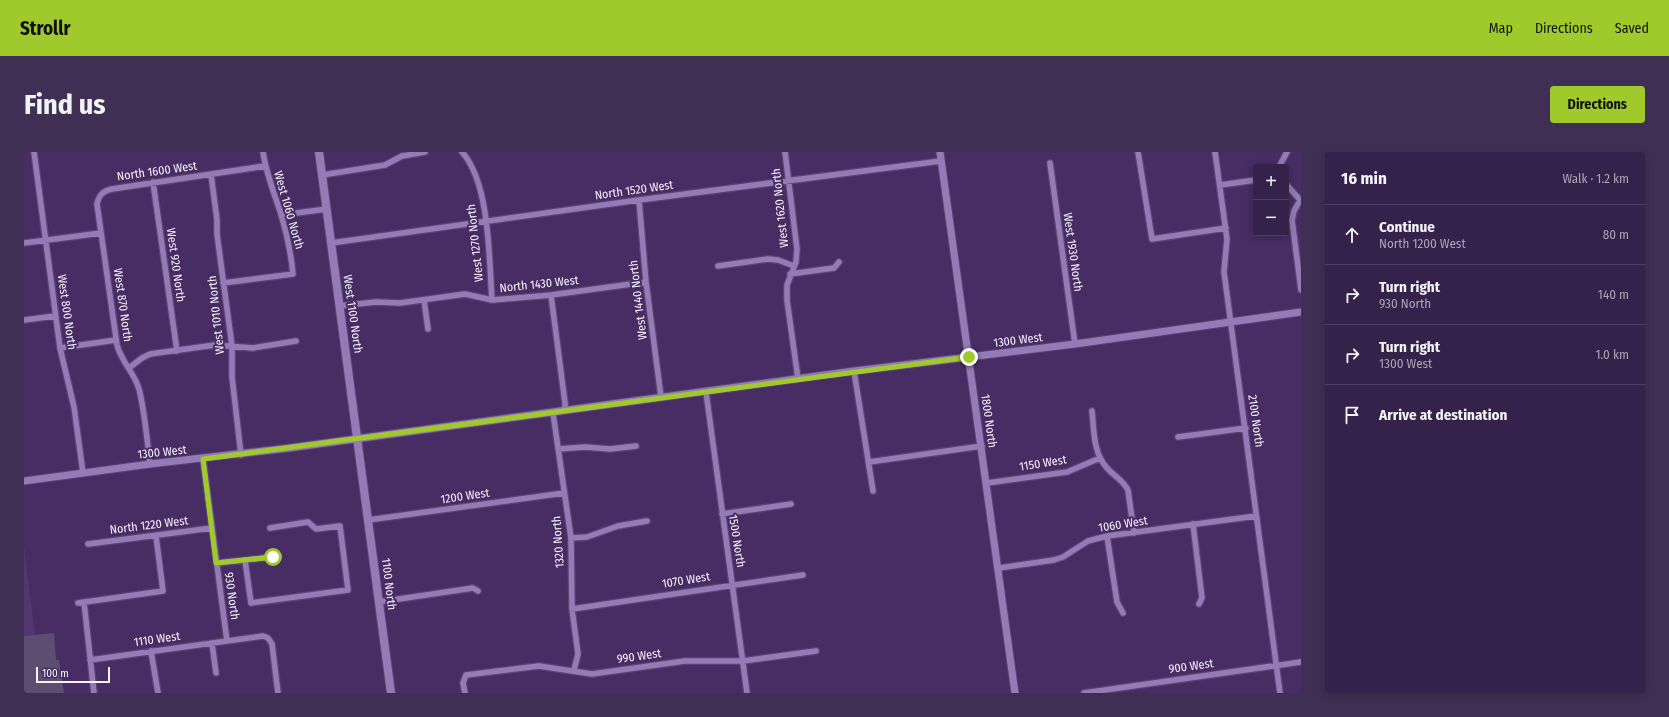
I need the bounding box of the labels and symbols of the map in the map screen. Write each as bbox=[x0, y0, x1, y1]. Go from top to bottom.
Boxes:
street label: North 1600 West bbox=[116, 158, 198, 184]
street label: West 1620 North bbox=[769, 168, 791, 248]
street label: West 1060 North bbox=[271, 169, 307, 251]
street label: North 1520 West bbox=[594, 178, 674, 202]
street label: West 1270 North bbox=[464, 203, 486, 283]
street label: West 1930 North bbox=[1061, 212, 1085, 292]
street label: West 920 North bbox=[164, 227, 188, 303]
street label: West 1440 North bbox=[626, 259, 650, 341]
street label: West 870 North bbox=[111, 267, 135, 343]
street label: West 800 North bbox=[55, 273, 79, 351]
street label: North 1430 West bbox=[499, 273, 579, 295]
street label: West 1100 North bbox=[341, 274, 365, 354]
street label: West 1010 North bbox=[205, 275, 227, 355]
street label: 1300 West bbox=[993, 330, 1043, 350]
route end bbox=[960, 348, 978, 366]
street label: 1800 North bbox=[978, 393, 1000, 449]
street label: 2100 North bbox=[1245, 394, 1267, 448]
street label: 1300 West bbox=[137, 442, 187, 462]
street label: 1150 West bbox=[1018, 452, 1068, 474]
street label: 1200 West bbox=[440, 486, 490, 506]
street label: North 1220 West bbox=[109, 513, 189, 537]
street label: 1500 North bbox=[726, 513, 748, 569]
street label: 1060 West bbox=[1097, 513, 1149, 535]
street label: 1320 North bbox=[549, 515, 567, 569]
route start bbox=[264, 548, 282, 566]
street label: 1100 North bbox=[379, 557, 399, 611]
street label: 1070 West bbox=[661, 569, 711, 591]
street label: 930 North bbox=[222, 571, 242, 621]
street label: 1110 West bbox=[133, 629, 181, 649]
street label: 990 West bbox=[616, 646, 662, 666]
street label: 900 West bbox=[1168, 656, 1214, 676]
scale bar bbox=[36, 665, 110, 684]

